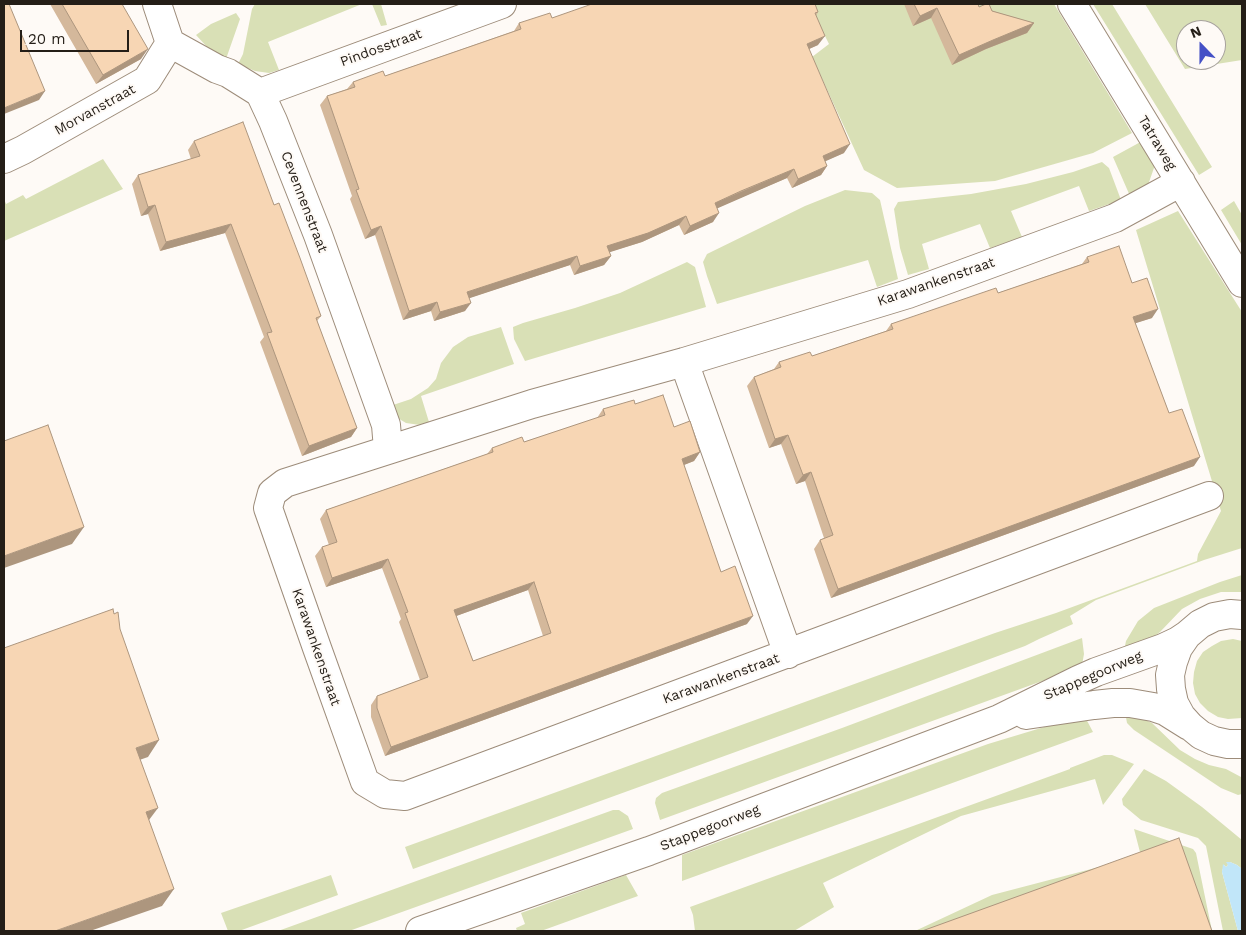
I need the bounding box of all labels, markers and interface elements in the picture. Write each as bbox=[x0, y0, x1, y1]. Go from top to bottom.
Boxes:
scale bar bbox=[22, 20, 131, 52]
north arrow bbox=[1176, 20, 1226, 70]
text: N bbox=[1188, 23, 1204, 41]
street label: Pindosstraat bbox=[338, 25, 424, 71]
text: 20 m bbox=[28, 30, 66, 48]
street label: Morvanstraat bbox=[52, 81, 138, 139]
street label: Tatraweg bbox=[1134, 113, 1180, 173]
street label: Cevennenstraat bbox=[277, 149, 331, 255]
street label: Karawankenstraat bbox=[875, 254, 997, 310]
street label: Karawankenstraat bbox=[288, 586, 344, 708]
street label: Stappegoorweg bbox=[1041, 648, 1145, 704]
street label: Karawankenstraat bbox=[660, 650, 782, 708]
street label: Stappegoorweg bbox=[658, 801, 762, 855]

